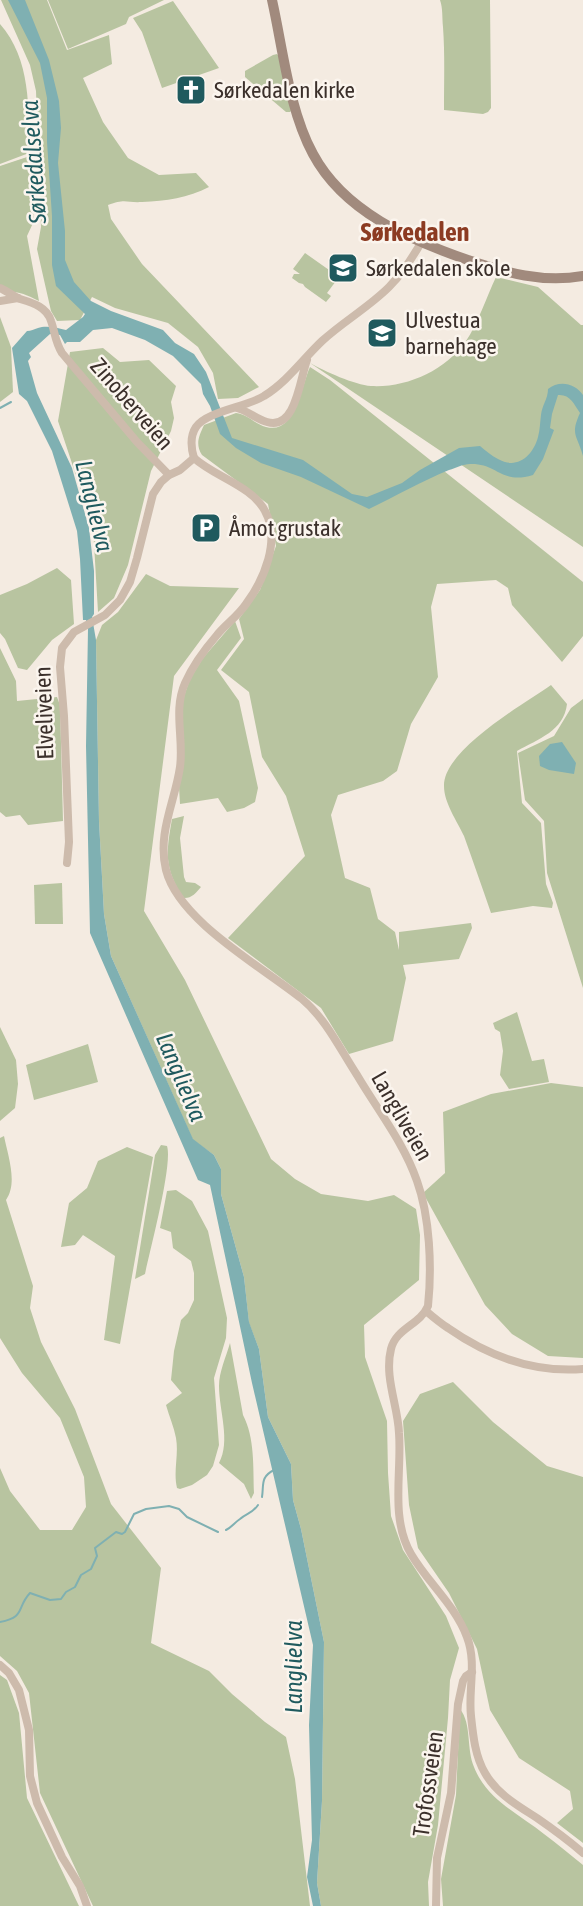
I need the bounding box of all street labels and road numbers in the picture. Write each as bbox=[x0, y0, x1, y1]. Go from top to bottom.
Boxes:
street label: Zinoberveien bbox=[85, 353, 179, 455]
street label: Elveliveien bbox=[29, 666, 59, 760]
street label: Langliveien bbox=[366, 1067, 438, 1165]
street label: Trofossveien bbox=[408, 1730, 448, 1838]

